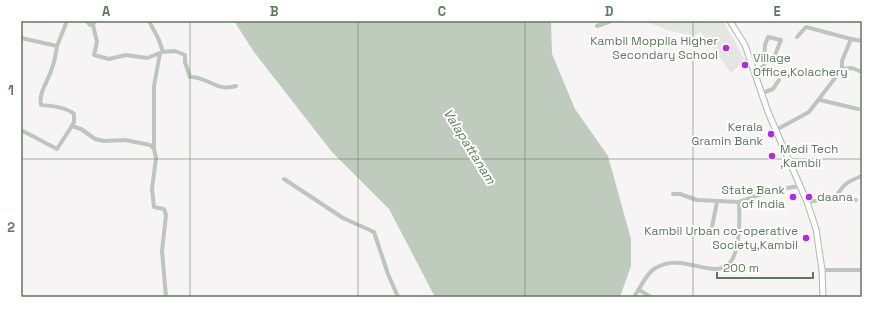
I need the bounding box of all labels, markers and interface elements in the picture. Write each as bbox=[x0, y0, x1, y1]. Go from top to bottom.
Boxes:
text: A bbox=[102, 3, 111, 20]
text: B bbox=[270, 3, 279, 20]
text: C bbox=[438, 3, 446, 20]
text: D bbox=[605, 3, 614, 20]
text: E bbox=[773, 3, 781, 20]
place label: Kambil Moppila Higher Secondary School bbox=[590, 33, 718, 63]
marker: Kambil Moppila Higher Secondary School bbox=[721, 43, 731, 53]
place label: Village Office,Kolachery bbox=[753, 50, 848, 80]
marker: Village Office,Kolachery bbox=[740, 60, 750, 70]
text: 1 bbox=[8, 82, 14, 99]
water label: Valapattanam bbox=[440, 105, 500, 188]
place label: Kerala Gramin Bank bbox=[692, 119, 764, 149]
marker: Kerala Gramin Bank bbox=[766, 129, 776, 139]
place label: Medi Tech ,Kambil bbox=[780, 141, 838, 171]
marker: Medi Tech ,Kambil bbox=[767, 151, 777, 161]
place label: State Bank of India bbox=[722, 182, 786, 212]
place label: daana bbox=[817, 189, 853, 205]
marker: State Bank of India bbox=[788, 192, 798, 202]
marker: daana bbox=[804, 192, 814, 202]
text: 2 bbox=[7, 219, 15, 236]
place label: Kambil Urban co-operative Society,Kambil bbox=[644, 223, 798, 253]
marker: Kambil Urban co-operative Society,Kambil bbox=[801, 233, 811, 243]
scale bar bbox=[717, 254, 813, 280]
text: 200 m bbox=[723, 260, 759, 276]

